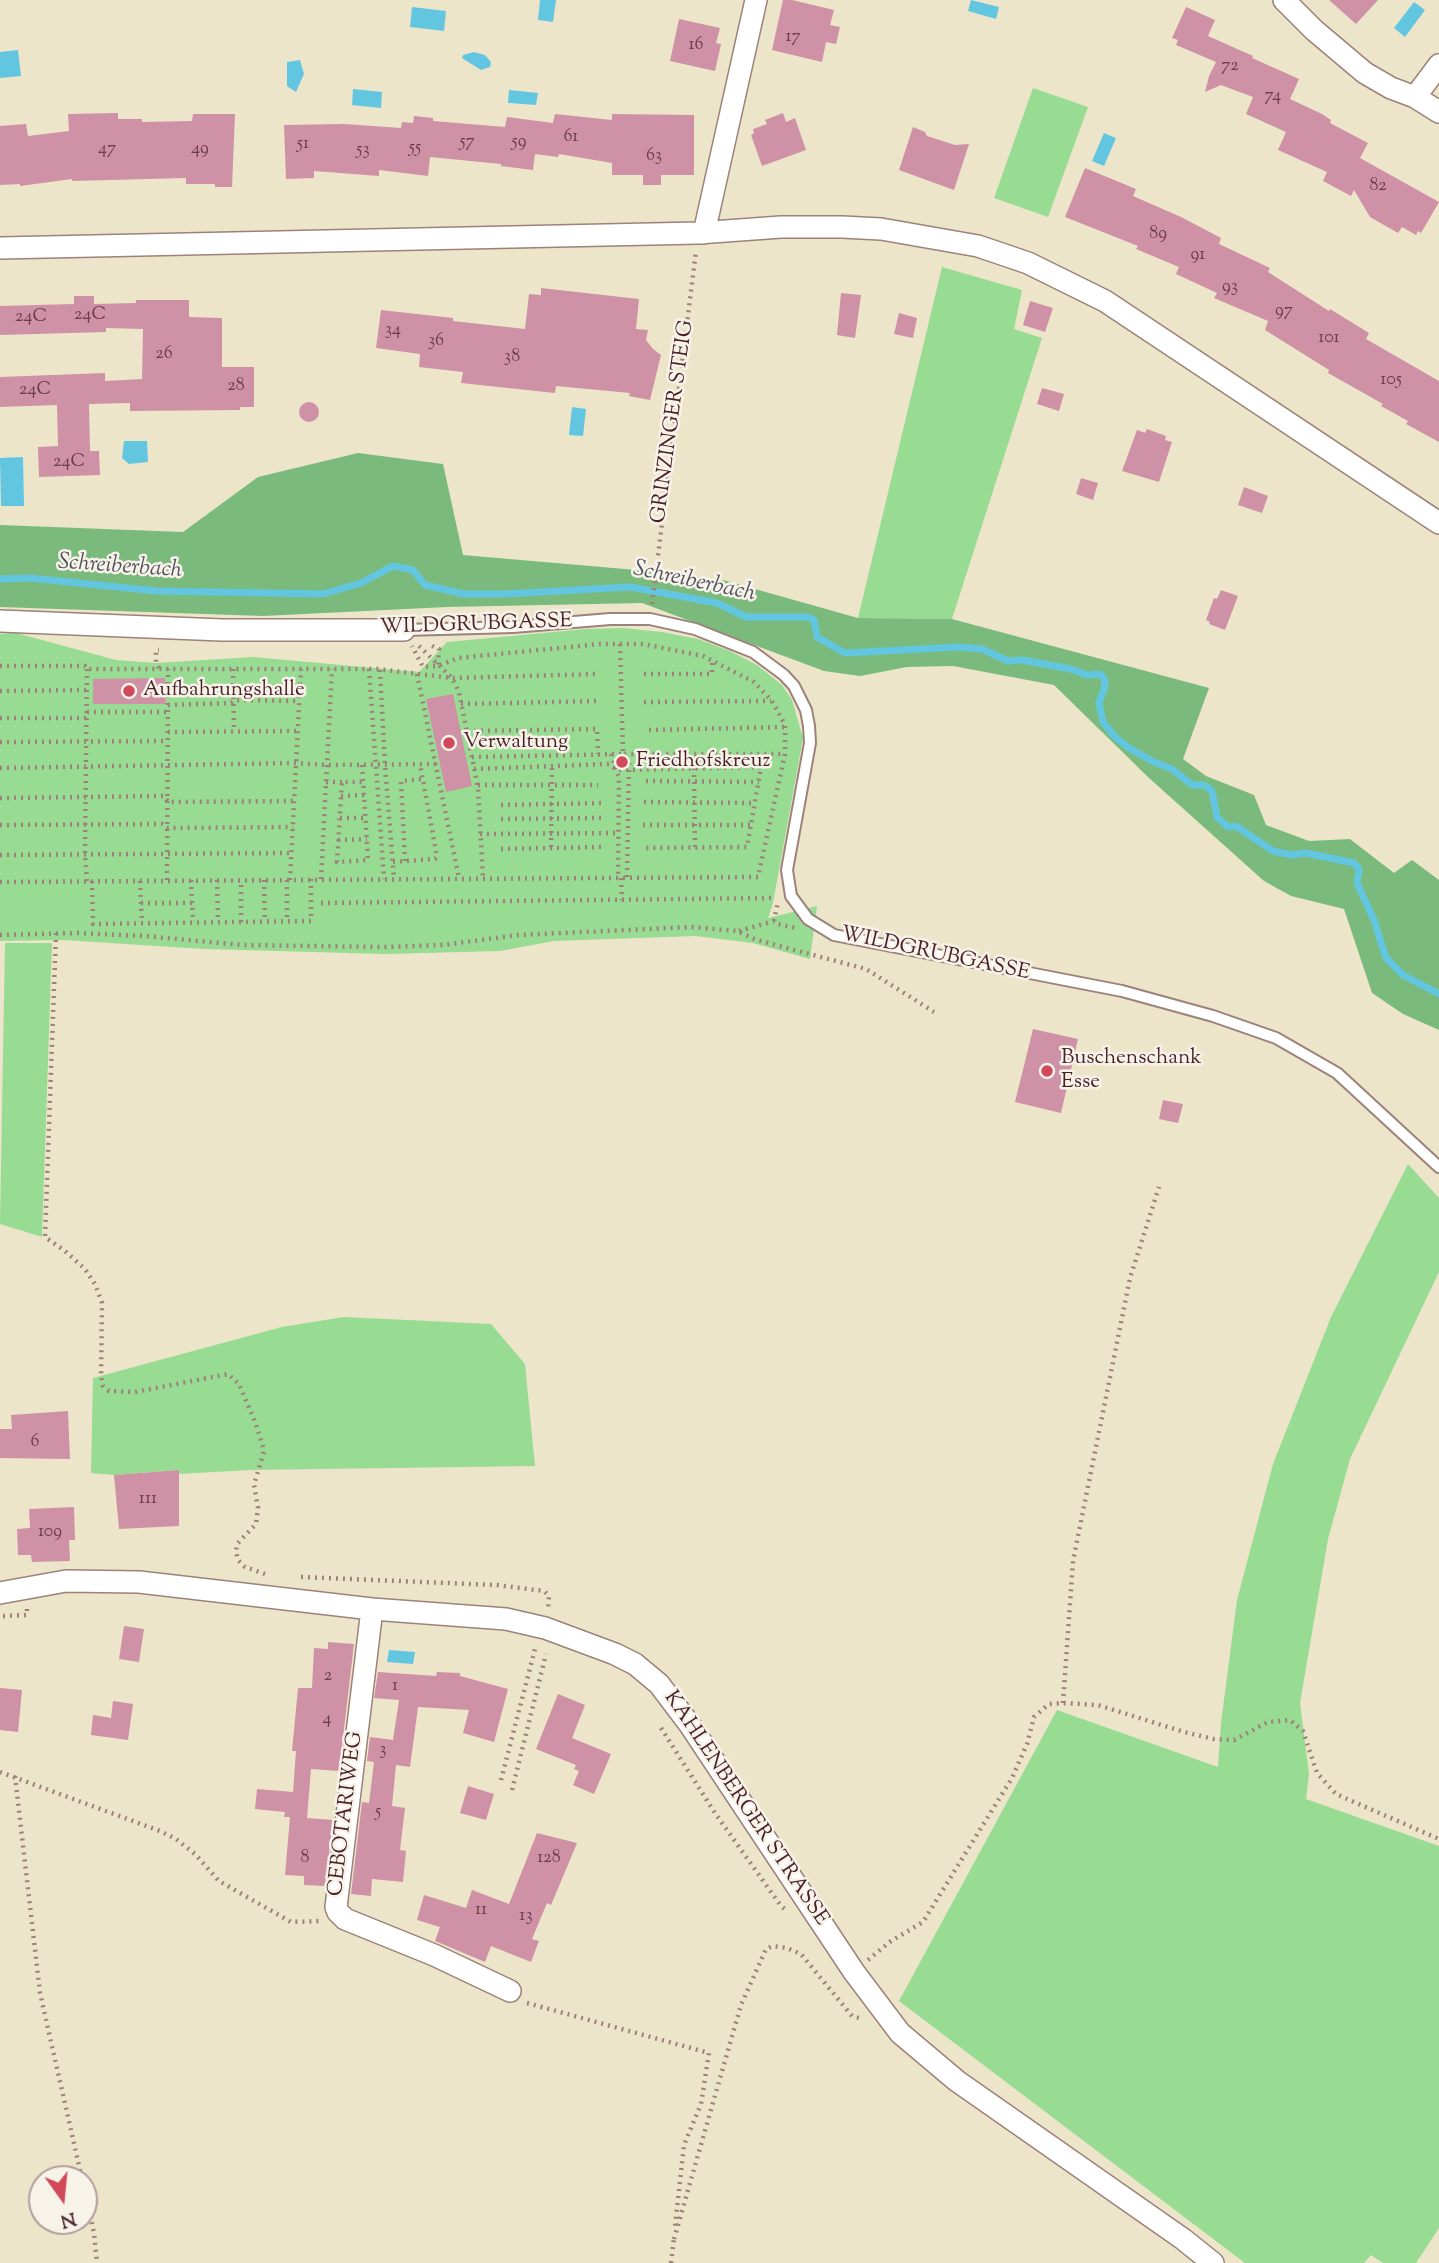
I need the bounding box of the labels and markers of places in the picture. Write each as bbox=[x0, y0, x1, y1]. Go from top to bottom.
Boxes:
place label: Aufbahrungshalle bbox=[143, 678, 305, 704]
marker: Aufbahrungshalle bbox=[121, 683, 137, 699]
place label: Verwaltung bbox=[463, 730, 568, 756]
marker: Verwaltung bbox=[441, 735, 457, 751]
place label: Friedhofskreuz bbox=[636, 749, 771, 775]
marker: Friedhofskreuz bbox=[614, 754, 630, 770]
place label: Buschenschank Esse bbox=[1061, 1046, 1202, 1096]
marker: Buschenschank Esse bbox=[1039, 1063, 1055, 1079]

